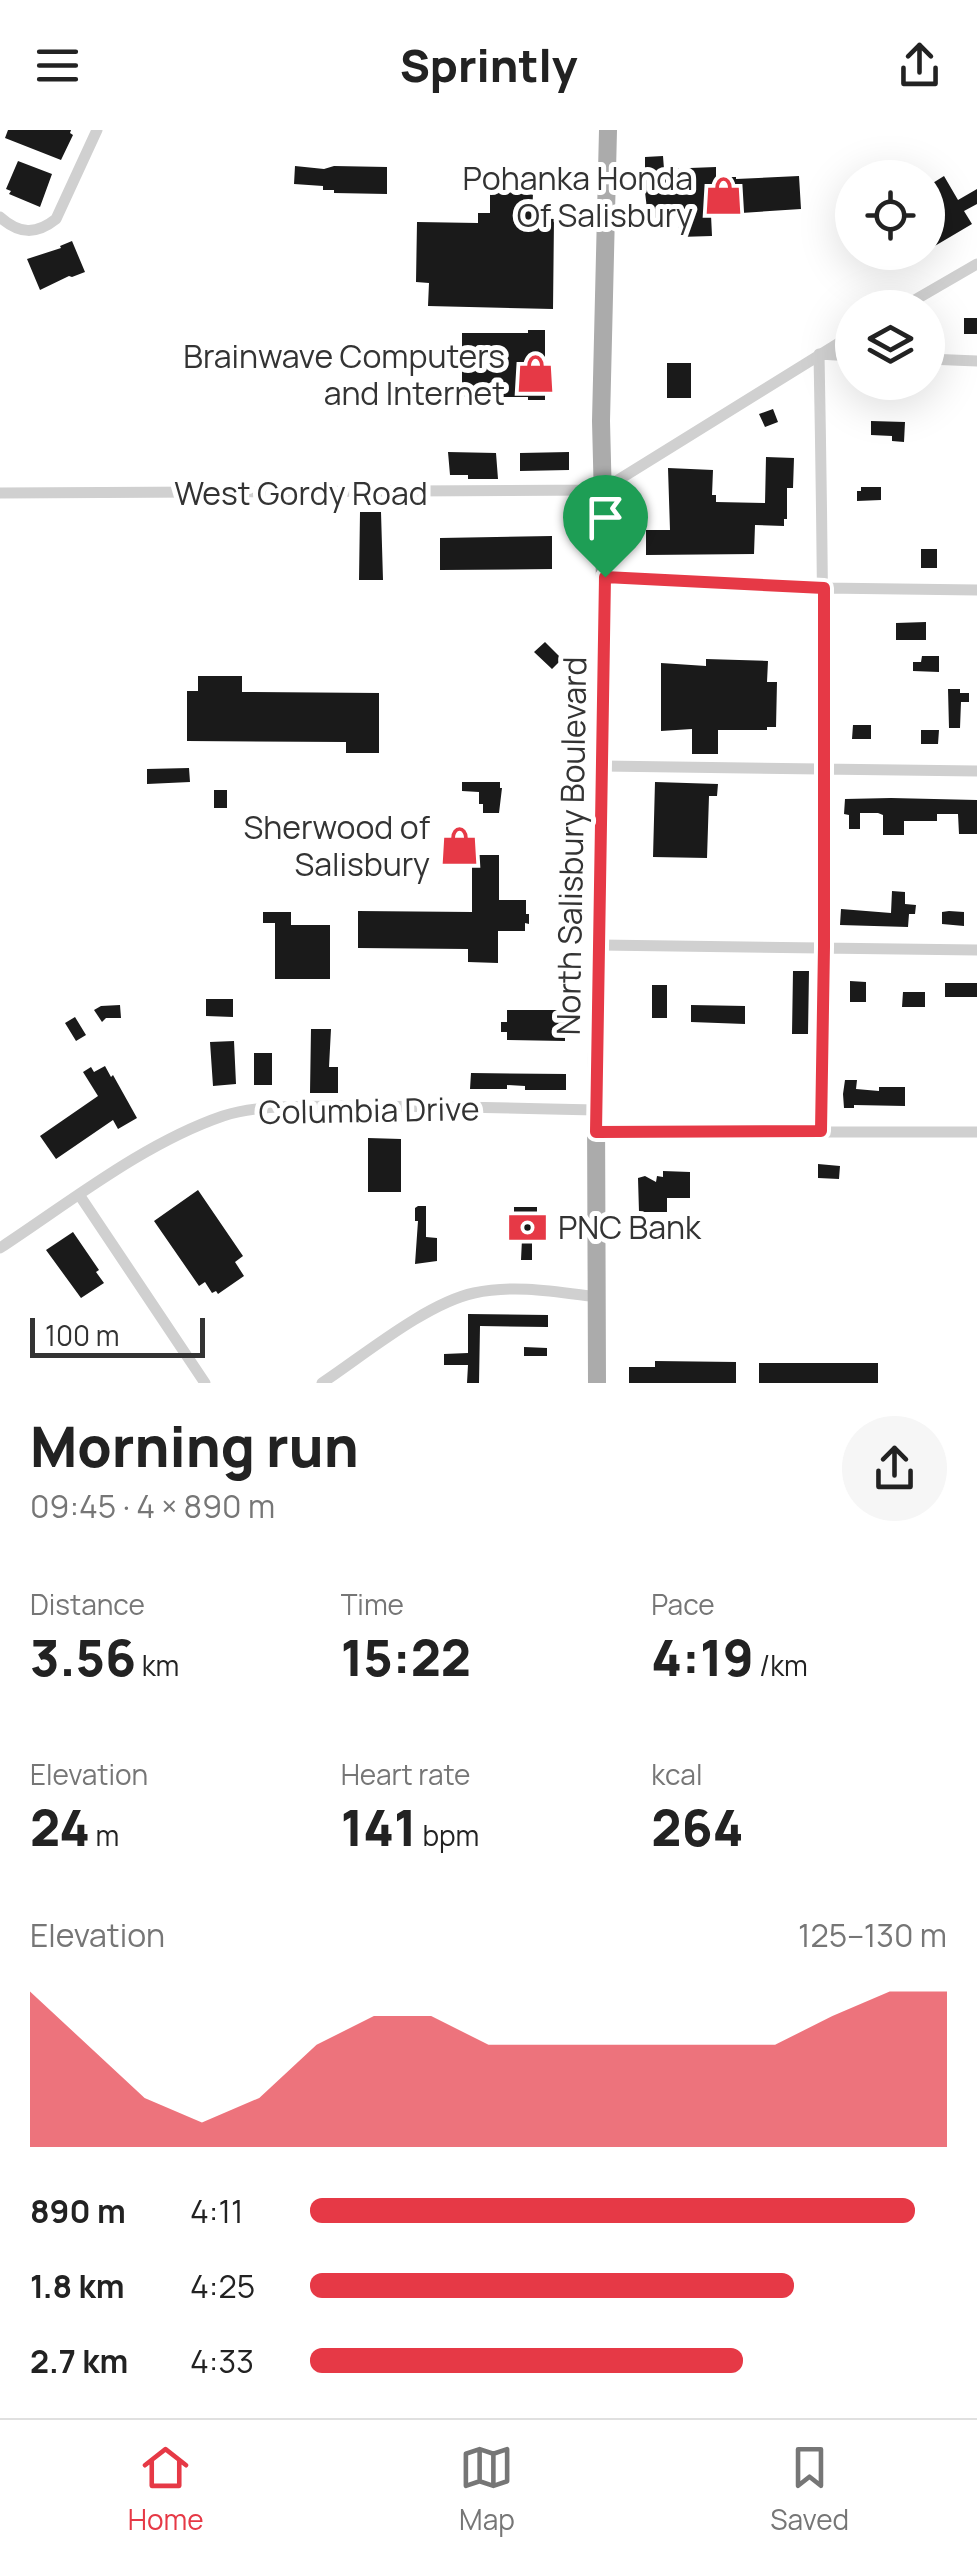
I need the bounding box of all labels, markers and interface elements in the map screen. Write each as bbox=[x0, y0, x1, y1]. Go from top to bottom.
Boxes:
text: Sprintly bbox=[400, 34, 577, 96]
icon: menu bbox=[30, 38, 85, 93]
icon: share bbox=[892, 38, 947, 93]
place label: Pohanka Honda Of Salisbury bbox=[463, 156, 693, 237]
map controls bbox=[835, 160, 945, 400]
button: locate bbox=[835, 160, 945, 270]
shop icon: Pohanka Honda Of Salisbury bbox=[702, 175, 744, 217]
button: layers bbox=[835, 290, 945, 400]
place label: Brainwave Computers and Internet bbox=[183, 334, 505, 415]
shop icon: Brainwave Computers and Internet bbox=[514, 353, 556, 395]
street label: West Gordy Road bbox=[174, 471, 428, 515]
pin bbox=[563, 475, 648, 578]
icon: arrive bbox=[578, 490, 633, 545]
street label: North Salisbury Boulevard bbox=[546, 656, 596, 1036]
place label: Sherwood of Salisbury bbox=[244, 805, 431, 886]
shop icon: Sherwood of Salisbury bbox=[439, 824, 481, 866]
street label: Columbia Drive bbox=[258, 1086, 480, 1134]
place label: PNC Bank bbox=[558, 1205, 702, 1249]
bank icon: PNC Bank bbox=[507, 1206, 549, 1248]
scale bar bbox=[30, 1313, 205, 1358]
text: 100 m bbox=[45, 1316, 119, 1354]
text: Morning run bbox=[30, 1408, 359, 1484]
button: share bbox=[842, 1416, 947, 1521]
text: 09:45 · 4 × 890 m bbox=[30, 1484, 275, 1528]
text: Distance bbox=[30, 1585, 145, 1623]
text: Time bbox=[341, 1585, 404, 1623]
text: Pace bbox=[651, 1585, 715, 1623]
text: 3.56 bbox=[30, 1623, 136, 1691]
text: 15:22 bbox=[341, 1623, 471, 1691]
text: 4:19 bbox=[651, 1623, 754, 1691]
text: km bbox=[136, 1646, 179, 1684]
text: /km bbox=[754, 1646, 808, 1684]
text: Elevation bbox=[30, 1755, 148, 1793]
text: Heart rate bbox=[341, 1755, 470, 1793]
text: kcal bbox=[651, 1755, 702, 1793]
text: 24 bbox=[30, 1793, 90, 1861]
text: 141 bbox=[341, 1793, 417, 1861]
text: 264 bbox=[651, 1793, 743, 1861]
text: m bbox=[90, 1816, 119, 1854]
text: bpm bbox=[417, 1816, 479, 1854]
text: Elevation bbox=[30, 1913, 165, 1957]
text: 125–130 m bbox=[798, 1913, 947, 1957]
text: 890 m bbox=[30, 2189, 126, 2233]
text: 4:11 bbox=[190, 2189, 243, 2233]
text: 1.8 km bbox=[30, 2264, 124, 2308]
text: 4:25 bbox=[190, 2264, 255, 2308]
text: 2.7 km bbox=[30, 2339, 128, 2383]
text: 4:33 bbox=[190, 2339, 254, 2383]
tab: Home bbox=[128, 2440, 204, 2538]
tab: Map bbox=[459, 2440, 515, 2538]
tab: Saved bbox=[770, 2440, 849, 2538]

